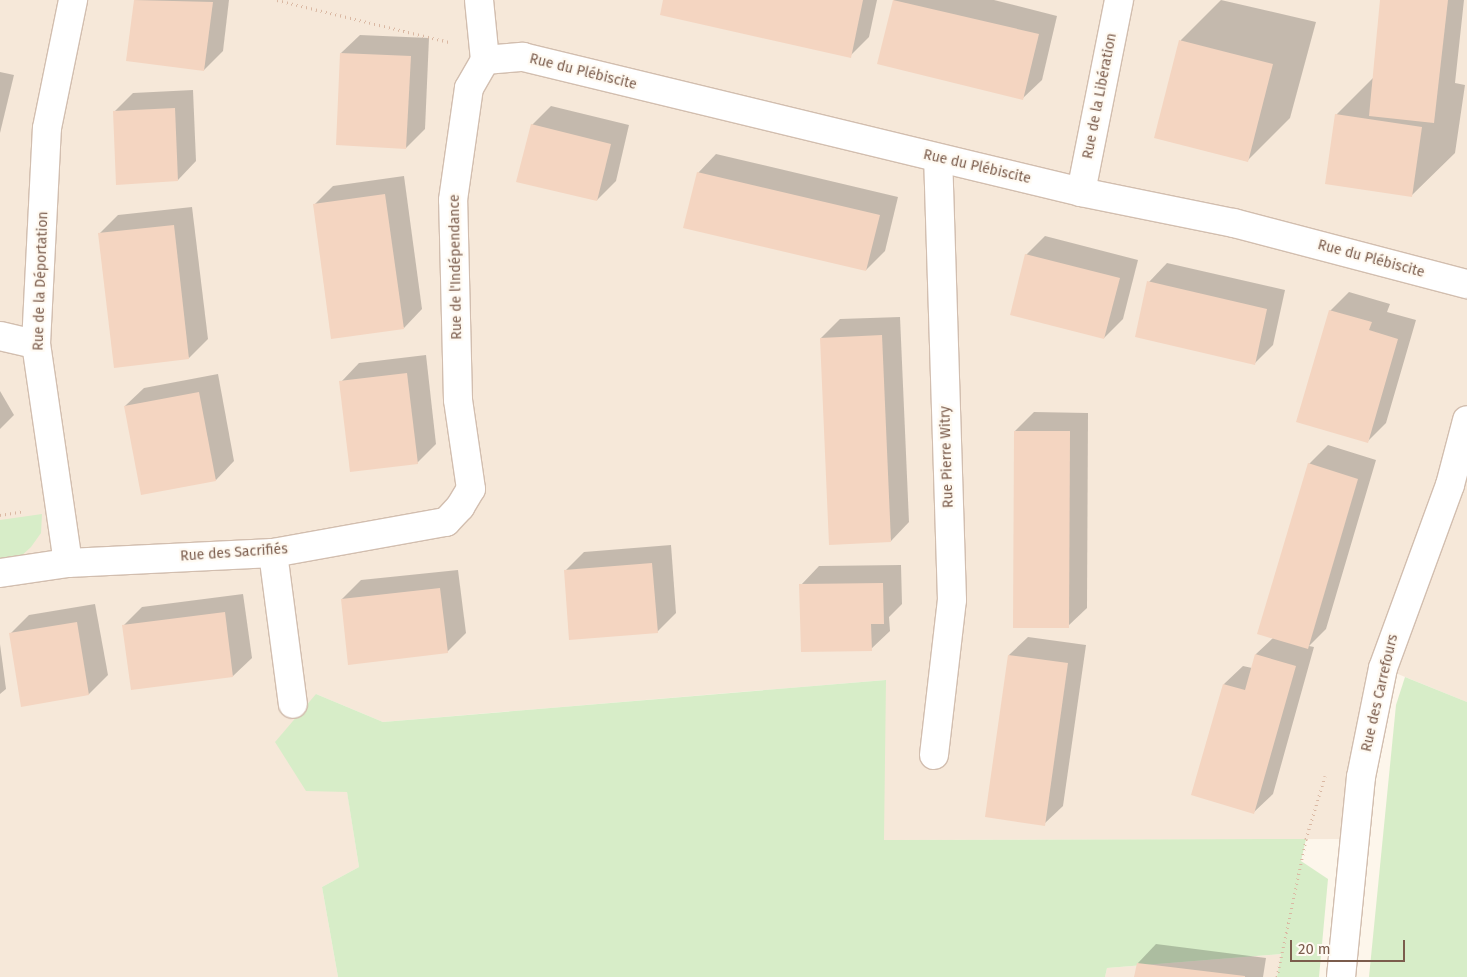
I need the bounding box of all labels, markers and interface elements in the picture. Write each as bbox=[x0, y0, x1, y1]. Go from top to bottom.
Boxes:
street label: Rue de la Libération bbox=[1080, 32, 1120, 160]
street label: Rue du Plébiscite bbox=[528, 51, 638, 93]
street label: Rue du Plébiscite bbox=[922, 146, 1032, 188]
street label: Rue de l'Indépendance bbox=[446, 194, 466, 340]
street label: Rue de la Déportation bbox=[30, 211, 52, 351]
street label: Rue du Plébiscite bbox=[1316, 237, 1426, 281]
street label: Rue Pierre Witry bbox=[937, 406, 957, 508]
street label: Rue des Sacrifiés bbox=[180, 541, 288, 565]
street label: Rue des Carrefours bbox=[1358, 633, 1402, 753]
scale bar bbox=[1292, 930, 1407, 962]
text: 20 m bbox=[1298, 940, 1331, 958]

